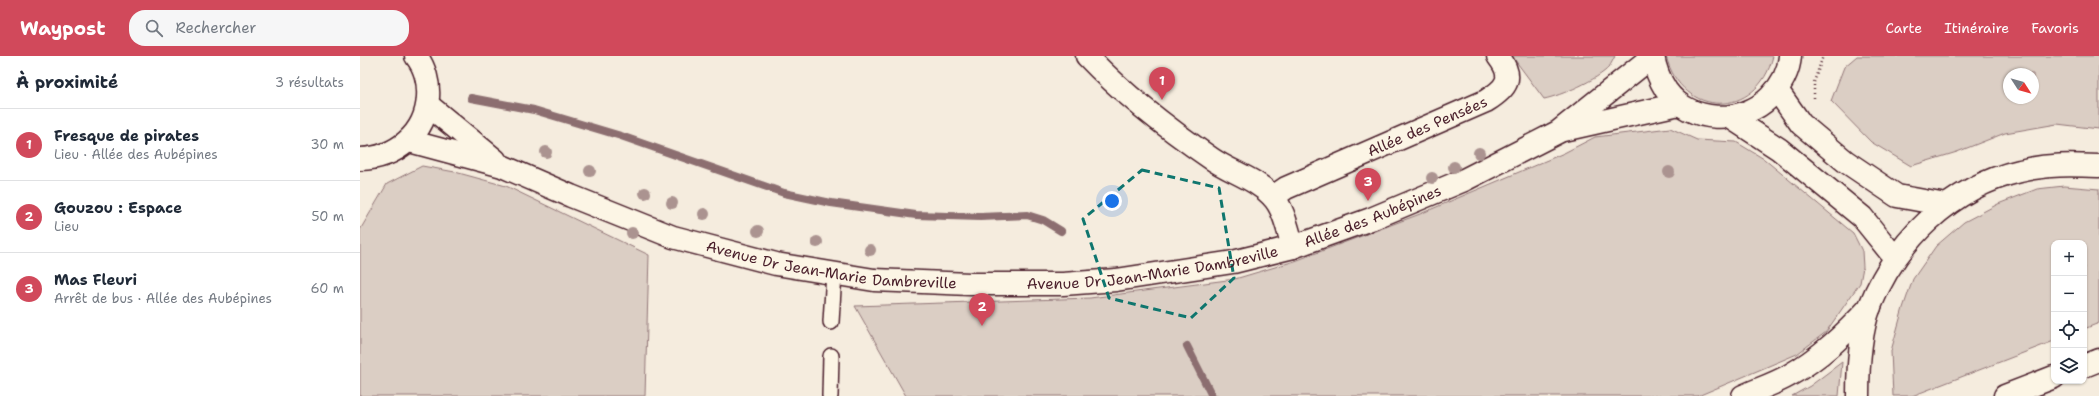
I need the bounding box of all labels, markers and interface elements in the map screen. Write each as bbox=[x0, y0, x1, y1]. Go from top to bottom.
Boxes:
search box bbox=[129, 10, 409, 46]
text: Waypost bbox=[20, 16, 105, 41]
icon: search bbox=[143, 17, 165, 39]
text: Rechercher bbox=[175, 18, 256, 38]
text: Carte bbox=[1885, 19, 1922, 37]
text: Itinéraire bbox=[1944, 19, 2009, 37]
text: Favoris bbox=[2031, 19, 2079, 37]
pin: 1 bbox=[1149, 67, 1175, 100]
north arrow bbox=[2003, 68, 2039, 104]
text: À proximité bbox=[16, 71, 118, 93]
text: 3 résultats bbox=[275, 74, 344, 91]
street label: Allée des Pensées bbox=[1364, 92, 1490, 161]
text: Fresque de pirates bbox=[54, 126, 199, 146]
text: 1 bbox=[26, 136, 32, 153]
text: 30 m bbox=[310, 136, 344, 153]
text: Lieu · Allée des Aubépines bbox=[54, 146, 218, 163]
pin: 3 bbox=[1355, 168, 1381, 201]
street label: Allée des Aubépines bbox=[1301, 181, 1444, 252]
your location bbox=[1102, 191, 1122, 211]
text: Gouzou : Espace bbox=[54, 198, 182, 218]
text: 2 bbox=[24, 208, 34, 225]
text: 50 m bbox=[311, 208, 344, 225]
text: Lieu bbox=[54, 218, 79, 235]
street label: Avenue Dr Jean-Marie Dambreville bbox=[704, 236, 957, 293]
map controls bbox=[2051, 240, 2087, 384]
button: + bbox=[2051, 240, 2087, 276]
street label: Avenue Dr Jean-Marie Dambreville bbox=[1027, 241, 1280, 294]
text: Mas Fleuri bbox=[54, 270, 137, 290]
button: − bbox=[2051, 276, 2087, 312]
text: 3 bbox=[24, 280, 34, 297]
text: 60 m bbox=[311, 280, 344, 297]
text: Arrêt de bus · Allée des Aubépines bbox=[54, 290, 272, 307]
pin: 2 bbox=[969, 293, 995, 326]
button: locate bbox=[2051, 312, 2087, 348]
button: layers bbox=[2051, 348, 2087, 384]

